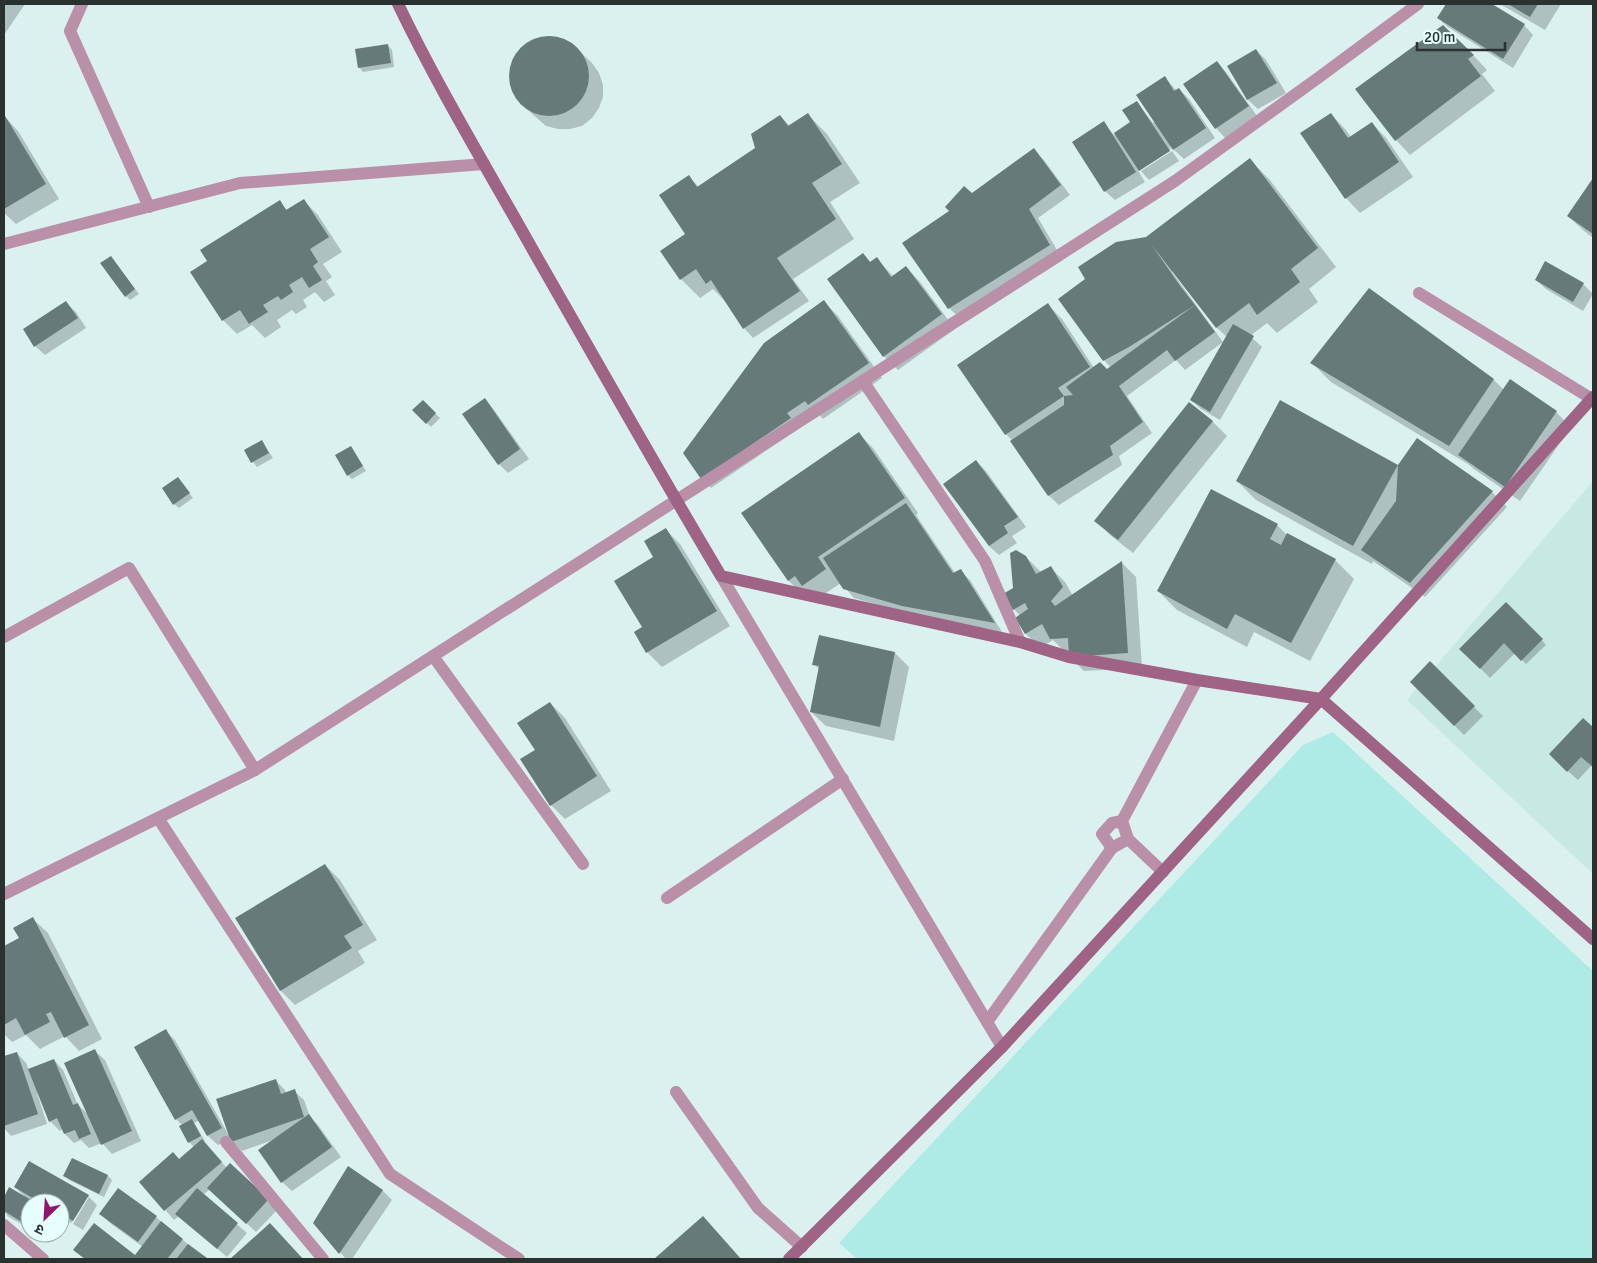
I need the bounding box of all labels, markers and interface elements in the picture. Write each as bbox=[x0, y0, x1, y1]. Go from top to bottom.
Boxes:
scale bar bbox=[1417, 20, 1504, 52]
text: 20 m bbox=[1424, 28, 1455, 46]
north arrow bbox=[20, 1193, 70, 1243]
text: उ bbox=[32, 1220, 47, 1239]

